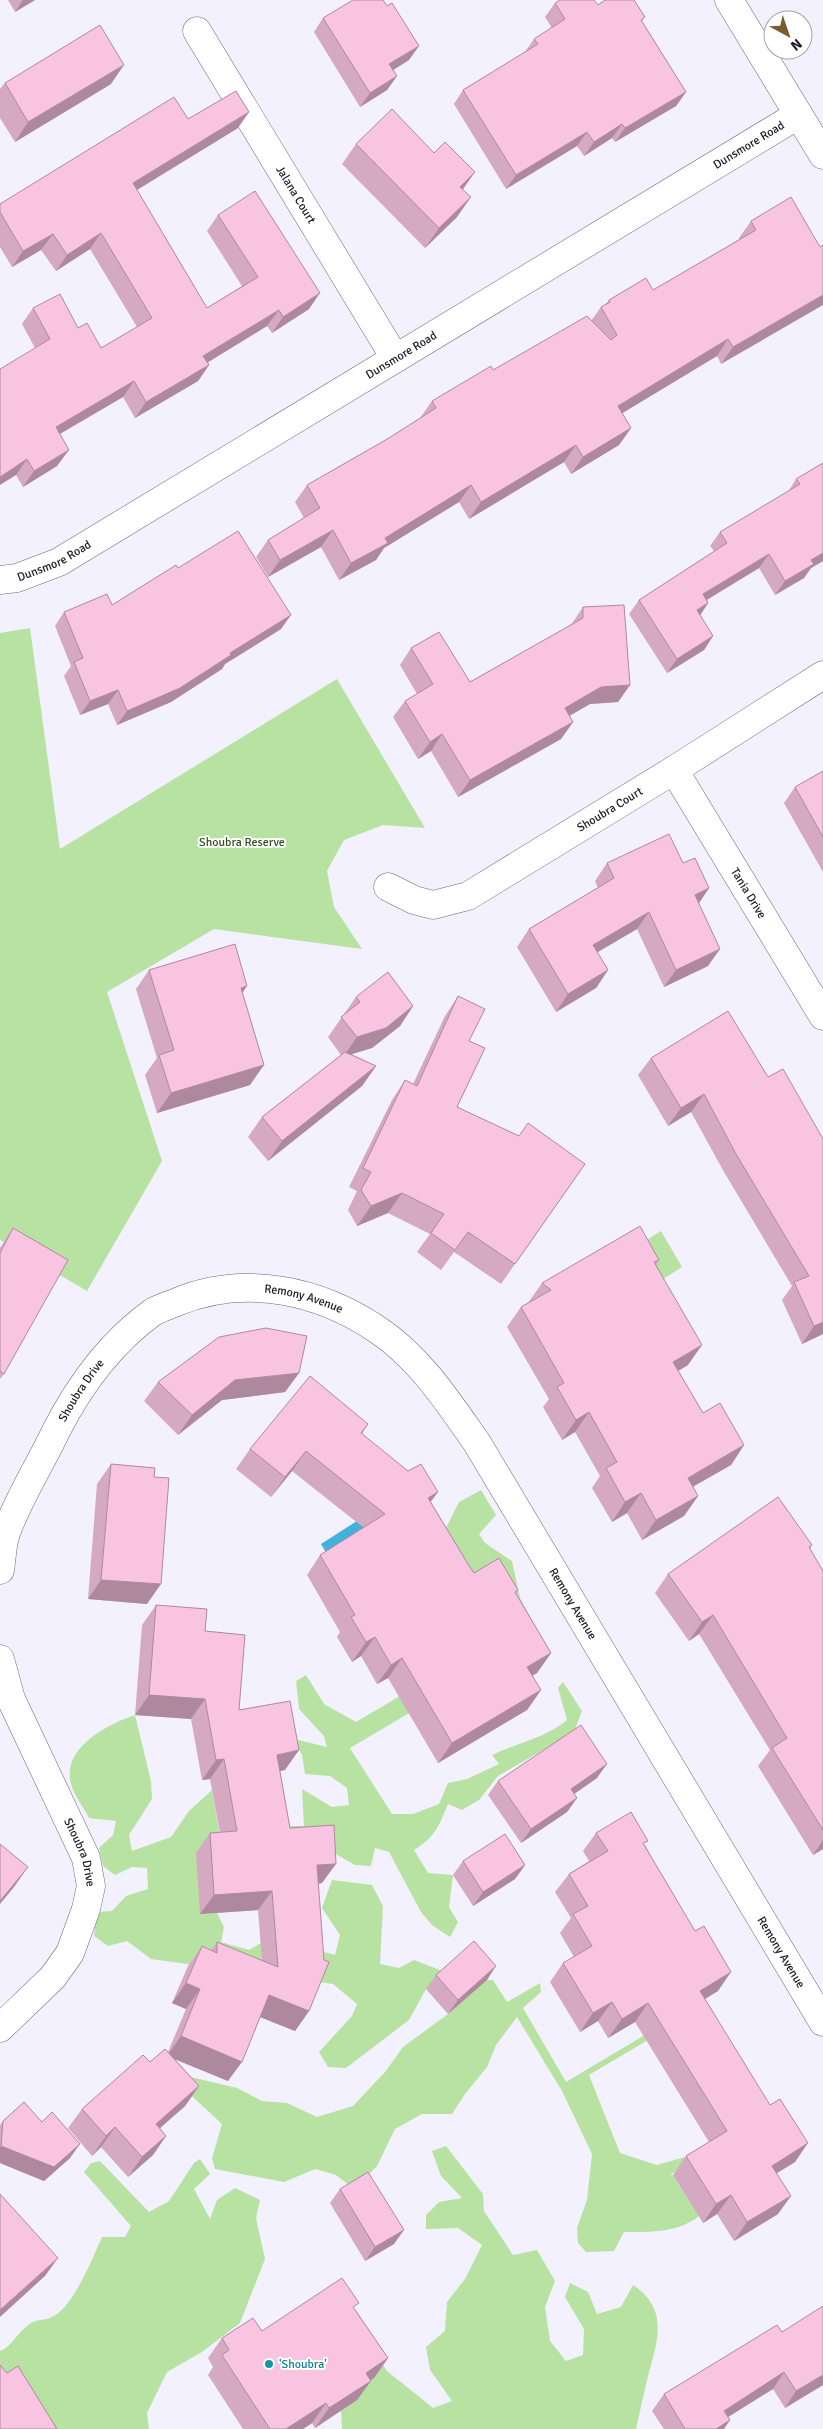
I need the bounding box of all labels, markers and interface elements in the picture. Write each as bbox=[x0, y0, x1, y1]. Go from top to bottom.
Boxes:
north arrow bbox=[763, 10, 813, 60]
text: N bbox=[787, 35, 805, 54]
street label: Dunsmore Road bbox=[710, 118, 787, 173]
street label: Jalana Court bbox=[272, 163, 319, 226]
street label: Dunsmore Road bbox=[363, 328, 440, 383]
street label: Dunsmore Road bbox=[15, 537, 94, 585]
street label: Shoubra Court bbox=[574, 784, 646, 836]
park label: Shoubra Reserve bbox=[199, 835, 285, 850]
street label: Tania Drive bbox=[727, 865, 769, 921]
street label: Remony Avenue bbox=[264, 1282, 345, 1317]
street label: Shoubra Drive bbox=[55, 1356, 108, 1424]
street label: Remony Avenue bbox=[545, 1565, 600, 1643]
street label: Shoubra Drive bbox=[60, 1816, 98, 1888]
street label: Remony Avenue bbox=[754, 1914, 808, 1991]
place label: 'Shoubra' bbox=[279, 2357, 327, 2372]
marker: 'Shoubra' bbox=[263, 2358, 275, 2370]

